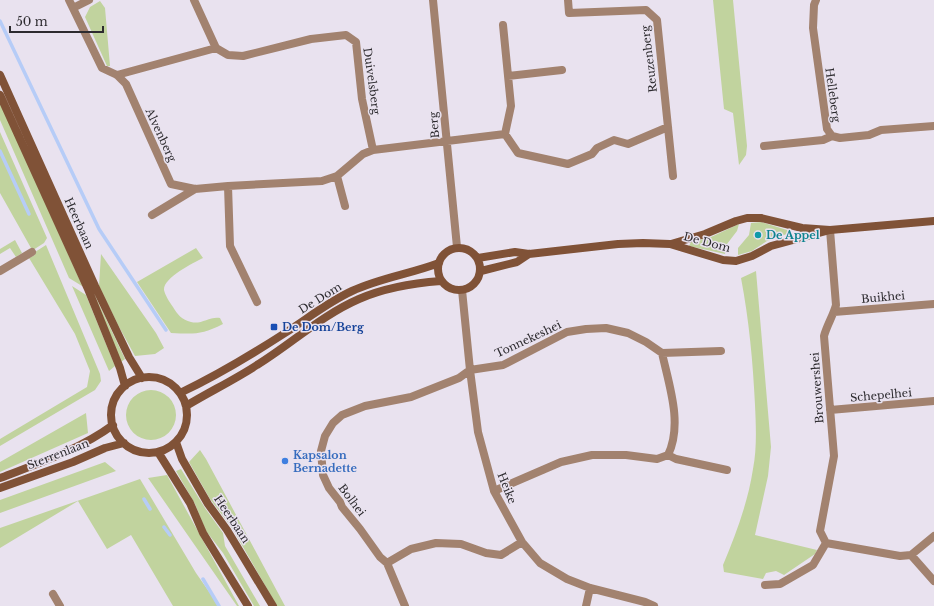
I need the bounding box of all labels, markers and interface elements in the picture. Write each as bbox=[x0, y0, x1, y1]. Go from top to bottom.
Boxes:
scale bar bbox=[10, 8, 103, 34]
text: 50 m bbox=[16, 14, 48, 29]
street label: Reuzenberg bbox=[638, 24, 660, 93]
street label: Duivelsberg bbox=[360, 47, 384, 116]
street label: Helleberg bbox=[822, 67, 844, 124]
street label: Alvenberg bbox=[142, 105, 180, 164]
street label: Berg bbox=[426, 111, 442, 139]
street label: Heerbaan bbox=[61, 195, 97, 251]
place label: De Appel bbox=[766, 228, 820, 242]
street label: De Dom bbox=[682, 229, 732, 255]
marker: De Appel bbox=[753, 230, 763, 240]
street label: De Dom bbox=[296, 279, 344, 317]
street label: Buikhei bbox=[861, 288, 906, 306]
street label: Tonnekeshei bbox=[493, 317, 564, 360]
place label: De Dom/Berg bbox=[282, 320, 364, 334]
marker: De Dom/Berg bbox=[269, 322, 279, 332]
street label: Brouwershei bbox=[808, 352, 826, 424]
street label: Schepelhei bbox=[850, 385, 913, 405]
street label: Sterrenlaan bbox=[25, 436, 91, 472]
place label: Kapsalon Bernadette bbox=[293, 448, 357, 475]
marker: Kapsalon Bernadette bbox=[280, 456, 290, 466]
street label: Heike bbox=[494, 470, 520, 506]
street label: Bolhei bbox=[335, 481, 369, 519]
street label: Heerbaan bbox=[211, 492, 253, 546]

